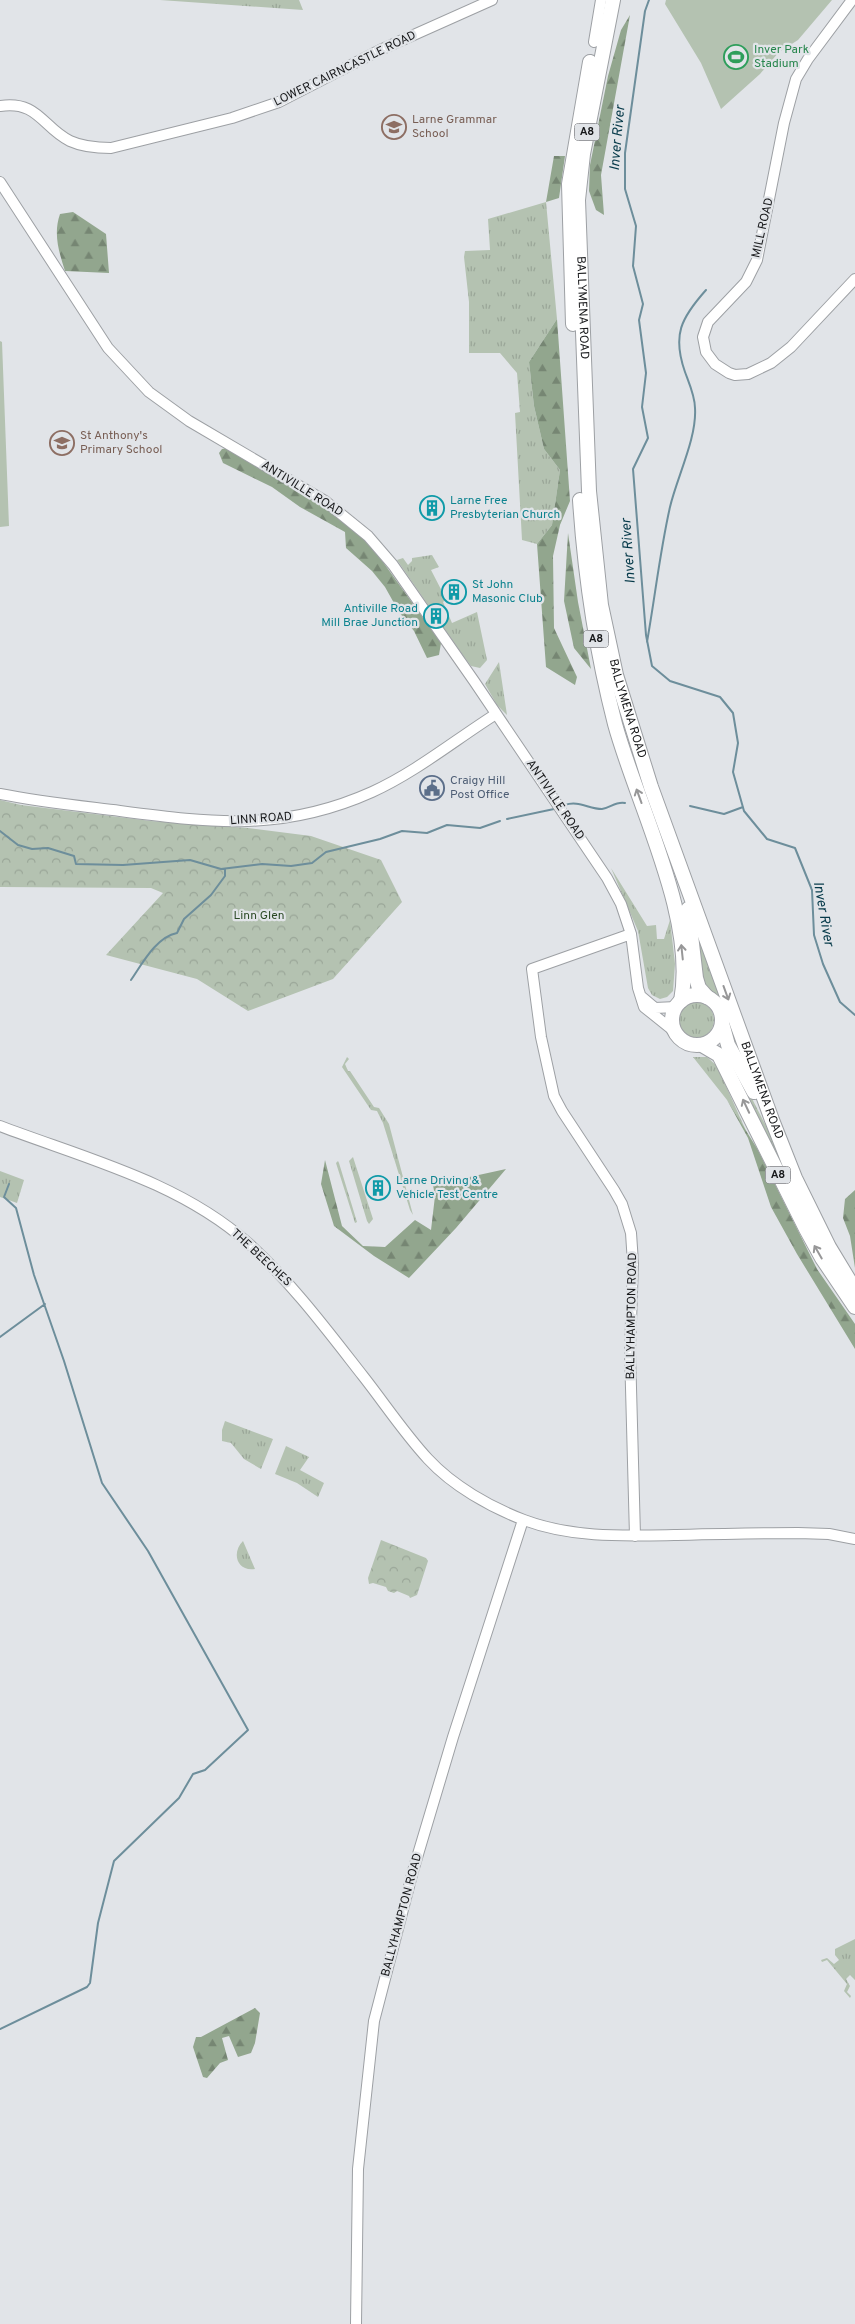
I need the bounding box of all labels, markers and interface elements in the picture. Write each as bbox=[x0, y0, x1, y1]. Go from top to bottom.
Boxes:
street label: LOWER CAIRNCASTLE ROAD bbox=[271, 27, 419, 111]
place label: Inver Park Stadium bbox=[754, 42, 809, 72]
sports icon: Inver Park Stadium bbox=[723, 44, 749, 70]
water label: Inver River bbox=[607, 103, 629, 171]
place label: Larne Grammar School bbox=[412, 112, 497, 142]
school or university icon: Larne Grammar School bbox=[381, 114, 407, 140]
road number: A8 bbox=[574, 124, 600, 140]
street label: MILL ROAD bbox=[748, 196, 778, 260]
street label: BALLYMENA ROAD bbox=[572, 256, 592, 360]
place label: St Anthony's Primary School bbox=[80, 428, 163, 458]
school or university icon: St Anthony's Primary School bbox=[49, 430, 75, 456]
street label: ANTIVILLE ROAD bbox=[258, 457, 346, 521]
place label: Larne Free Presbyterian Church bbox=[450, 493, 560, 523]
building icon: Larne Free Presbyterian Church bbox=[419, 495, 445, 521]
water label: Inver River bbox=[618, 516, 640, 584]
place label: St John Masonic Club bbox=[472, 577, 543, 607]
building icon: St John Masonic Club bbox=[441, 579, 467, 605]
place label: Antiville Road Mill Brae Junction bbox=[321, 601, 418, 631]
building icon: Antiville Road Mill Brae Junction bbox=[423, 603, 449, 629]
road number: A8 bbox=[584, 630, 608, 648]
street label: BALLYMENA ROAD bbox=[605, 658, 650, 760]
street label: ANTIVILLE ROAD bbox=[522, 757, 588, 843]
place label: Craigy Hill Post Office bbox=[450, 773, 510, 803]
public building icon: Craigy Hill Post Office bbox=[419, 775, 445, 801]
one-way arrow bbox=[634, 789, 643, 805]
street label: LINN ROAD bbox=[229, 809, 293, 829]
water label: Inver River bbox=[809, 880, 837, 949]
park label: Linn Glen bbox=[234, 908, 284, 924]
one-way arrow bbox=[677, 945, 687, 961]
one-way arrow bbox=[722, 985, 731, 1000]
street label: BALLYMENA ROAD bbox=[736, 1039, 787, 1142]
one-way arrow bbox=[741, 1099, 750, 1114]
road number: A8 bbox=[766, 1166, 790, 1184]
place label: Larne Driving & Vehicle Test Centre bbox=[396, 1173, 498, 1203]
building icon: Larne Driving & Vehicle Test Centre bbox=[365, 1175, 391, 1201]
street label: THE BEECHES bbox=[227, 1226, 295, 1290]
one-way arrow bbox=[813, 1245, 823, 1259]
street label: BALLYHAMPTON ROAD bbox=[623, 1252, 641, 1380]
street label: BALLYHAMPTON ROAD bbox=[378, 1852, 426, 1978]

